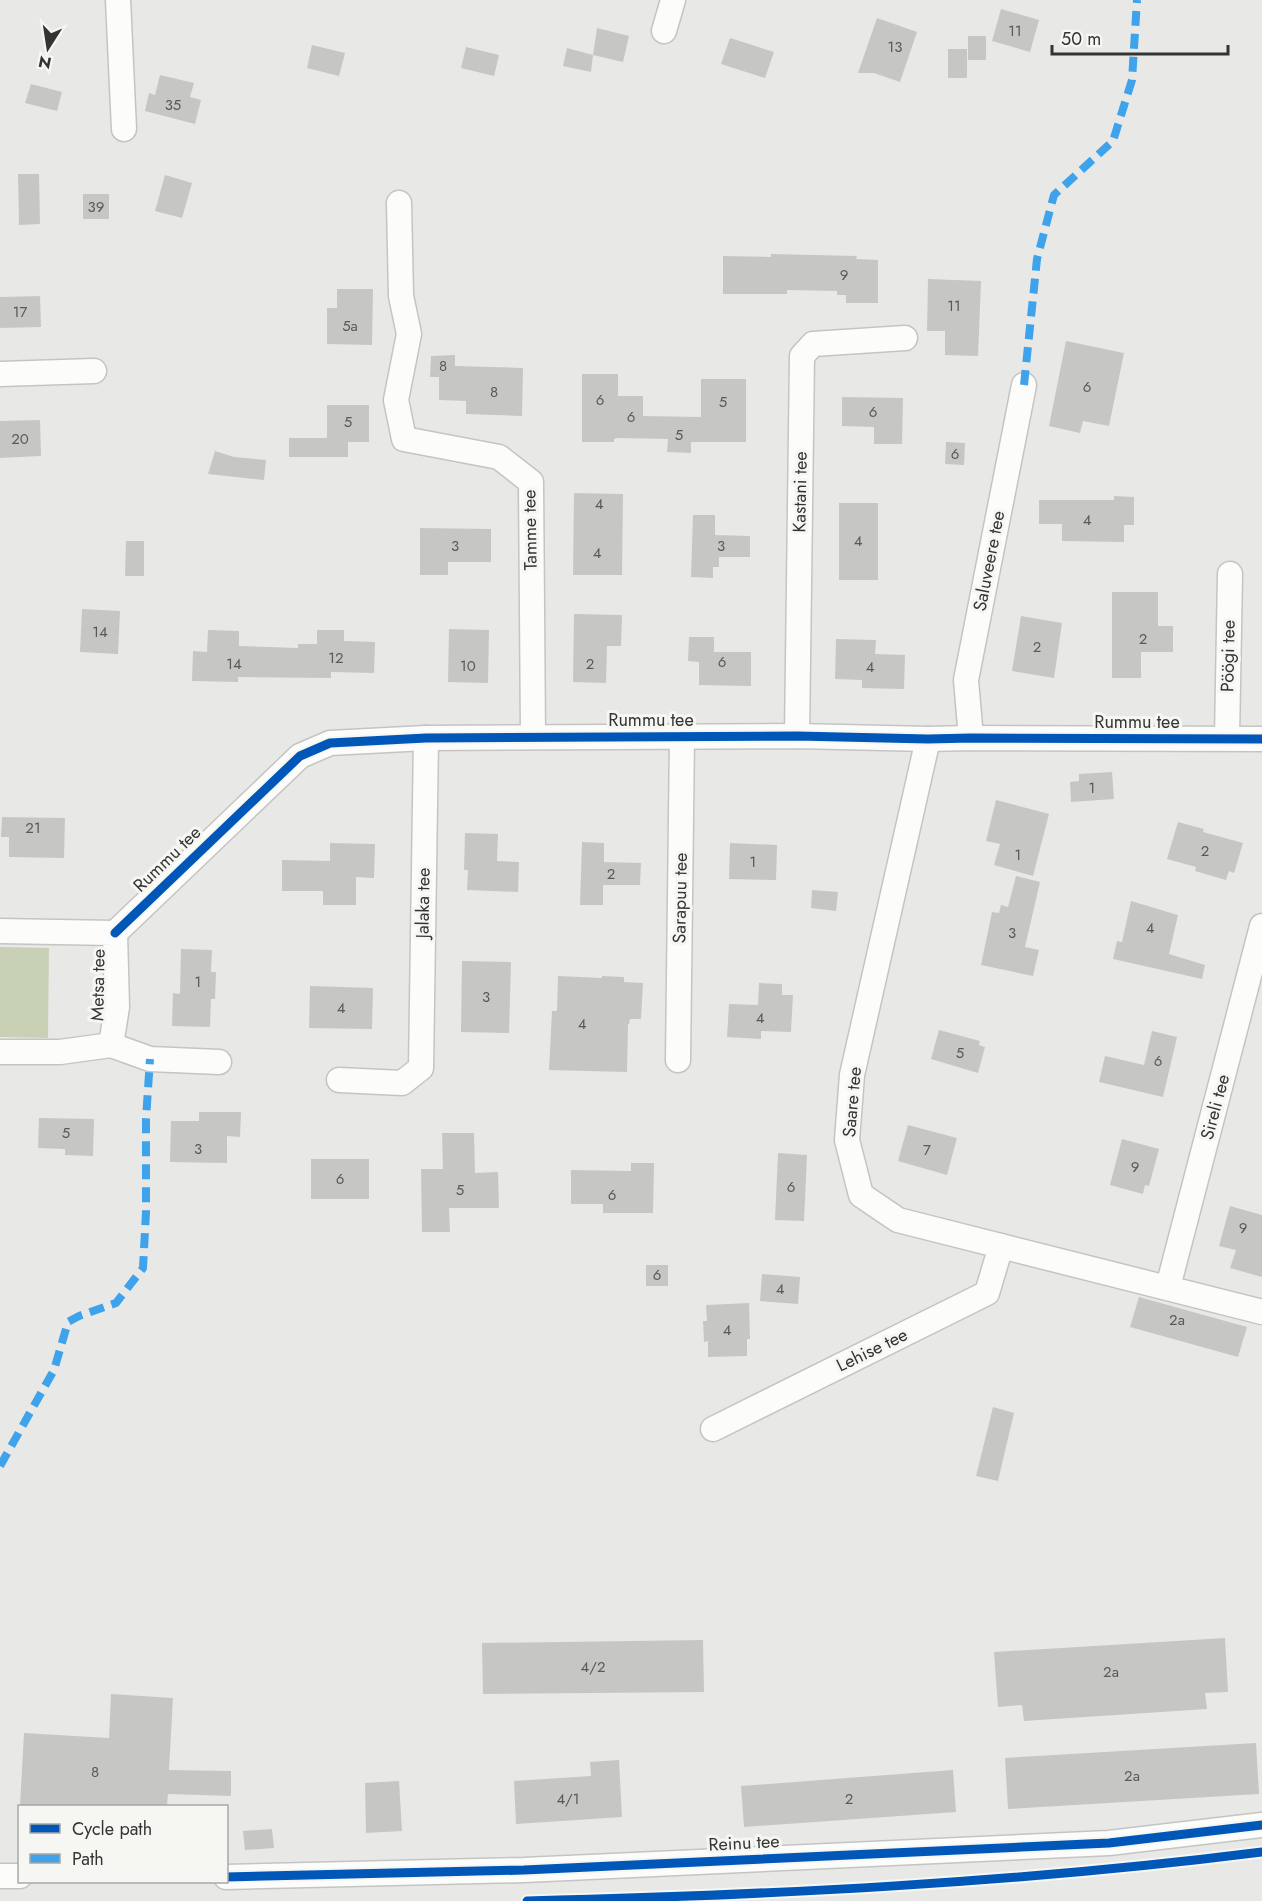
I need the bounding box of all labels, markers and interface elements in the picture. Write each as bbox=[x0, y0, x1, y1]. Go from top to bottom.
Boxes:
north arrow bbox=[18, 18, 78, 78]
scale bar bbox=[1052, 18, 1228, 56]
house number: 11 bbox=[1008, 20, 1022, 42]
text: 50 m bbox=[1061, 26, 1101, 52]
house number: 13 bbox=[888, 36, 902, 58]
text: N bbox=[36, 50, 54, 75]
house number: 35 bbox=[165, 94, 181, 116]
house number: 39 bbox=[88, 196, 104, 218]
house number: 9 bbox=[840, 264, 848, 286]
house number: 11 bbox=[947, 295, 961, 317]
house number: 17 bbox=[13, 301, 27, 323]
house number: 5a bbox=[342, 315, 358, 337]
house number: 8 bbox=[439, 355, 447, 377]
house number: 6 bbox=[1083, 376, 1091, 398]
house number: 8 bbox=[490, 381, 498, 403]
house number: 6 bbox=[596, 389, 604, 411]
house number: 5 bbox=[719, 391, 727, 413]
house number: 6 bbox=[869, 401, 877, 423]
house number: 6 bbox=[627, 406, 635, 428]
house number: 5 bbox=[344, 411, 352, 433]
house number: 5 bbox=[675, 424, 683, 446]
house number: 20 bbox=[11, 428, 29, 450]
house number: 6 bbox=[951, 443, 959, 465]
street label: Kastani tee bbox=[786, 451, 814, 533]
street label: Tamme tee bbox=[516, 489, 544, 571]
house number: 4 bbox=[595, 493, 604, 515]
street label: Saluveere tee bbox=[967, 509, 1011, 613]
house number: 4 bbox=[1083, 509, 1092, 531]
house number: 4 bbox=[854, 530, 863, 552]
house number: 3 bbox=[451, 535, 459, 557]
house number: 3 bbox=[717, 535, 725, 557]
house number: 4 bbox=[593, 542, 602, 564]
street label: Pöögi tee bbox=[1214, 620, 1242, 692]
house number: 14 bbox=[92, 621, 108, 643]
house number: 2 bbox=[1139, 628, 1147, 650]
house number: 2 bbox=[1033, 636, 1041, 658]
house number: 12 bbox=[328, 647, 344, 669]
house number: 6 bbox=[718, 651, 726, 673]
house number: 14 bbox=[226, 653, 242, 675]
house number: 2 bbox=[586, 653, 594, 675]
house number: 10 bbox=[460, 655, 476, 677]
house number: 4 bbox=[866, 656, 875, 678]
street label: Rummu tee bbox=[608, 707, 694, 733]
street label: Rummu tee bbox=[1094, 709, 1180, 735]
house number: 1 bbox=[1089, 777, 1095, 799]
house number: 21 bbox=[25, 817, 41, 839]
street label: Rummu tee bbox=[127, 820, 207, 898]
house number: 2 bbox=[1201, 840, 1209, 862]
house number: 1 bbox=[1015, 844, 1021, 866]
house number: 1 bbox=[750, 851, 756, 873]
street label: Sarapuu tee bbox=[666, 852, 694, 944]
house number: 2 bbox=[607, 863, 615, 885]
street label: Jalaka tee bbox=[409, 867, 437, 941]
house number: 4 bbox=[1146, 917, 1155, 939]
house number: 3 bbox=[1008, 922, 1016, 944]
street label: Metsa tee bbox=[84, 949, 112, 1021]
house number: 1 bbox=[195, 971, 201, 993]
house number: 3 bbox=[482, 986, 490, 1008]
house number: 4 bbox=[337, 997, 346, 1019]
house number: 4 bbox=[756, 1007, 765, 1029]
house number: 4 bbox=[578, 1013, 587, 1035]
house number: 5 bbox=[956, 1042, 964, 1064]
house number: 6 bbox=[1154, 1050, 1162, 1072]
street label: Saare tee bbox=[836, 1066, 868, 1138]
street label: Sireli tee bbox=[1194, 1071, 1236, 1143]
house number: 5 bbox=[62, 1122, 70, 1144]
house number: 3 bbox=[194, 1138, 202, 1160]
house number: 7 bbox=[923, 1139, 931, 1161]
house number: 9 bbox=[1131, 1156, 1139, 1178]
house number: 6 bbox=[336, 1168, 344, 1190]
house number: 6 bbox=[787, 1176, 795, 1198]
house number: 5 bbox=[456, 1179, 464, 1201]
house number: 6 bbox=[608, 1184, 616, 1206]
house number: 9 bbox=[1239, 1217, 1247, 1239]
house number: 6 bbox=[653, 1264, 661, 1286]
house number: 4 bbox=[776, 1278, 785, 1300]
house number: 2a bbox=[1169, 1309, 1185, 1331]
house number: 4 bbox=[723, 1319, 732, 1341]
street label: Lehise tee bbox=[832, 1322, 912, 1378]
house number: 4/2 bbox=[580, 1656, 606, 1678]
house number: 2a bbox=[1103, 1661, 1119, 1683]
house number: 8 bbox=[91, 1761, 99, 1783]
house number: 2a bbox=[1124, 1765, 1140, 1787]
house number: 4/1 bbox=[556, 1788, 580, 1810]
house number: 2 bbox=[845, 1788, 853, 1810]
legend bbox=[18, 1805, 228, 1883]
text: Cycle path bbox=[72, 1816, 152, 1842]
street label: Reinu tee bbox=[708, 1828, 780, 1858]
text: Path bbox=[72, 1846, 104, 1872]

